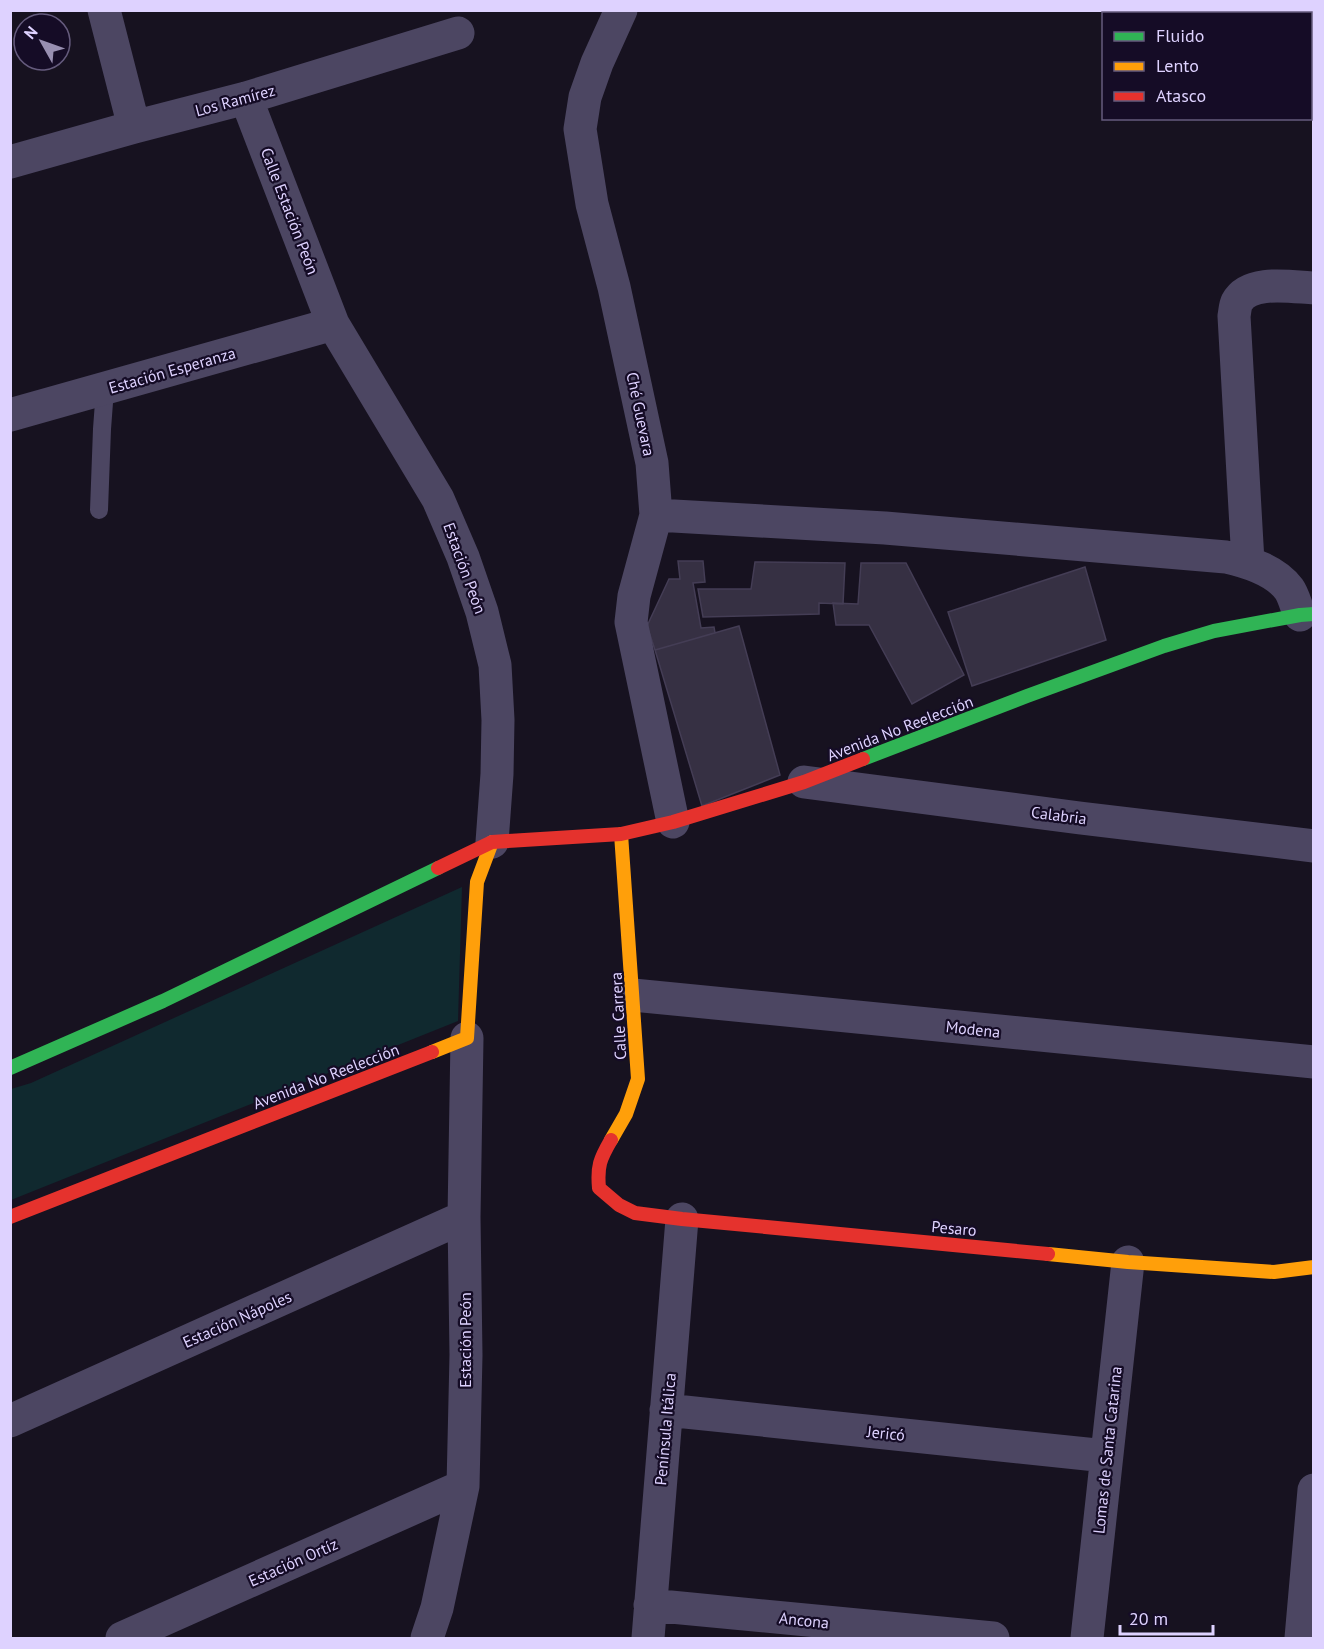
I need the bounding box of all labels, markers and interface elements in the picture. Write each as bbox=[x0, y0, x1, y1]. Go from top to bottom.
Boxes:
north arrow bbox=[12, 12, 72, 72]
legend bbox=[1102, 12, 1312, 120]
text: N bbox=[19, 22, 42, 43]
text: Fluido bbox=[1156, 24, 1204, 47]
text: Lento bbox=[1156, 54, 1199, 77]
street label: Los Ramírez bbox=[193, 80, 277, 120]
text: Atasco bbox=[1156, 84, 1206, 107]
street label: Calle Estación Peón bbox=[257, 145, 323, 277]
street label: Estación Esperanza bbox=[106, 342, 238, 398]
street label: Ché Guevara bbox=[622, 370, 660, 458]
street label: Estación Peón bbox=[439, 520, 491, 616]
street label: Avenida No Reelección bbox=[824, 691, 976, 765]
street label: Calabria bbox=[1030, 802, 1088, 828]
street label: Calle Carrera bbox=[606, 972, 630, 1060]
street label: Modena bbox=[945, 1016, 1001, 1042]
street label: Avenida No Reelección bbox=[250, 1039, 402, 1113]
street label: Pesaro bbox=[931, 1216, 977, 1240]
street label: Estación Nápoles bbox=[179, 1286, 295, 1352]
street label: Estación Peón bbox=[455, 1292, 475, 1388]
street label: Lomas de Santa Catarina bbox=[1088, 1365, 1126, 1535]
street label: Península Itálica bbox=[650, 1372, 680, 1486]
street label: Jericó bbox=[865, 1421, 906, 1445]
street label: Estación Ortíz bbox=[245, 1533, 341, 1591]
scale bar bbox=[1120, 1598, 1213, 1636]
street label: Ancona bbox=[778, 1607, 830, 1633]
text: 20 m bbox=[1129, 1607, 1168, 1630]

